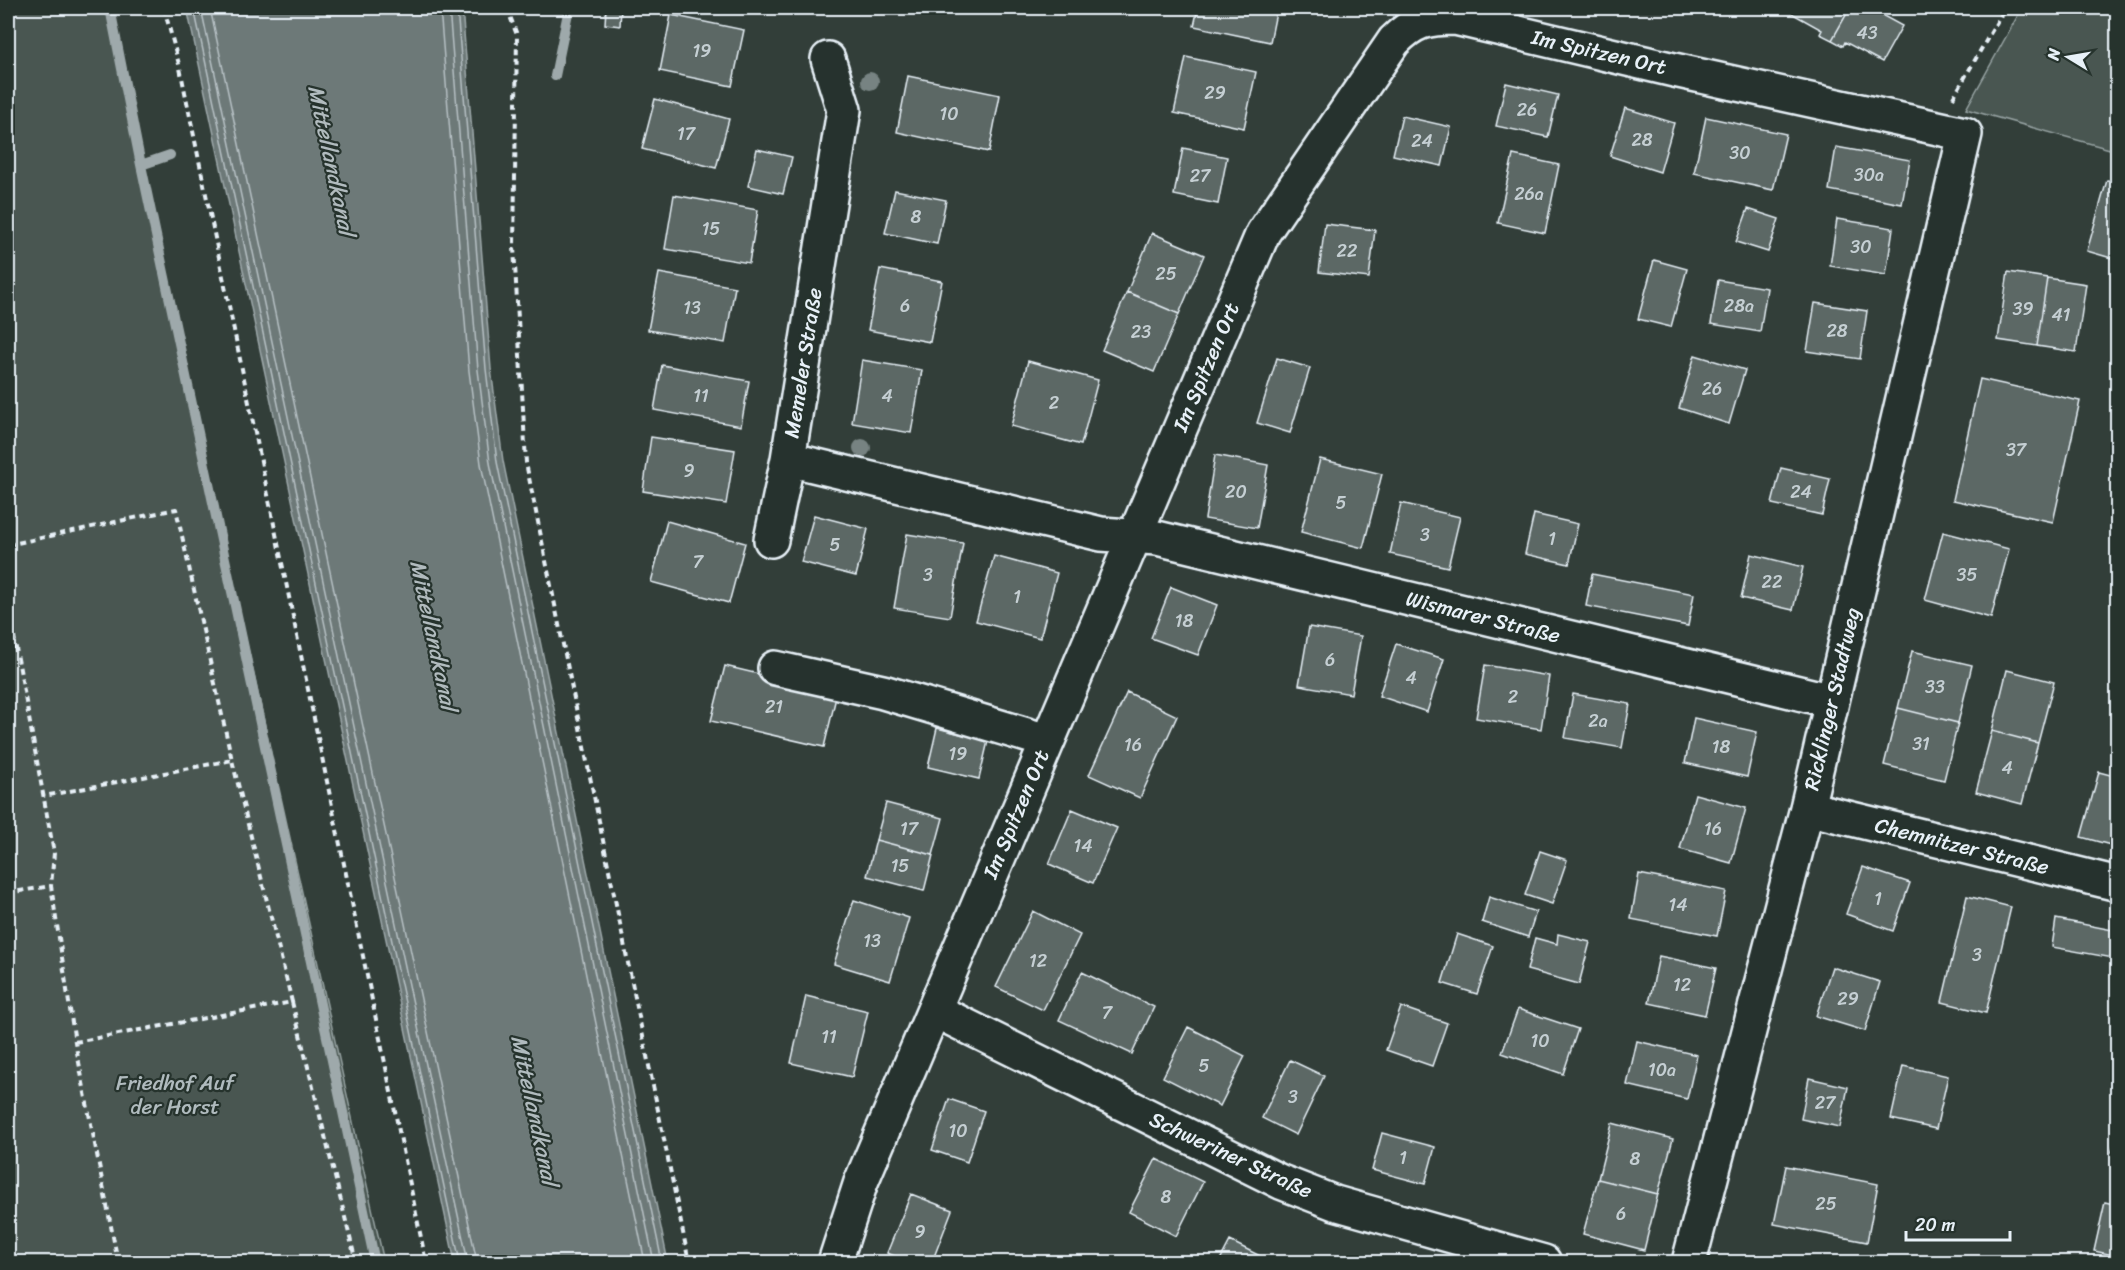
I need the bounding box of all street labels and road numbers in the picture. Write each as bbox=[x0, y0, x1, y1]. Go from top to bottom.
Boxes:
street label: Im Spitzen Ort bbox=[1527, 18, 1670, 86]
street label: Memeler Straße bbox=[772, 285, 834, 441]
street label: Im Spitzen Ort bbox=[1161, 296, 1250, 439]
street label: Wismarer Straße bbox=[1402, 579, 1564, 655]
street label: Ricklinger Stadtweg bbox=[1793, 604, 1872, 794]
street label: Im Spitzen Ort bbox=[971, 743, 1060, 886]
street label: Chemnitzer Straße bbox=[1871, 806, 2053, 886]
street label: Schweriner Straße bbox=[1143, 1100, 1319, 1210]

